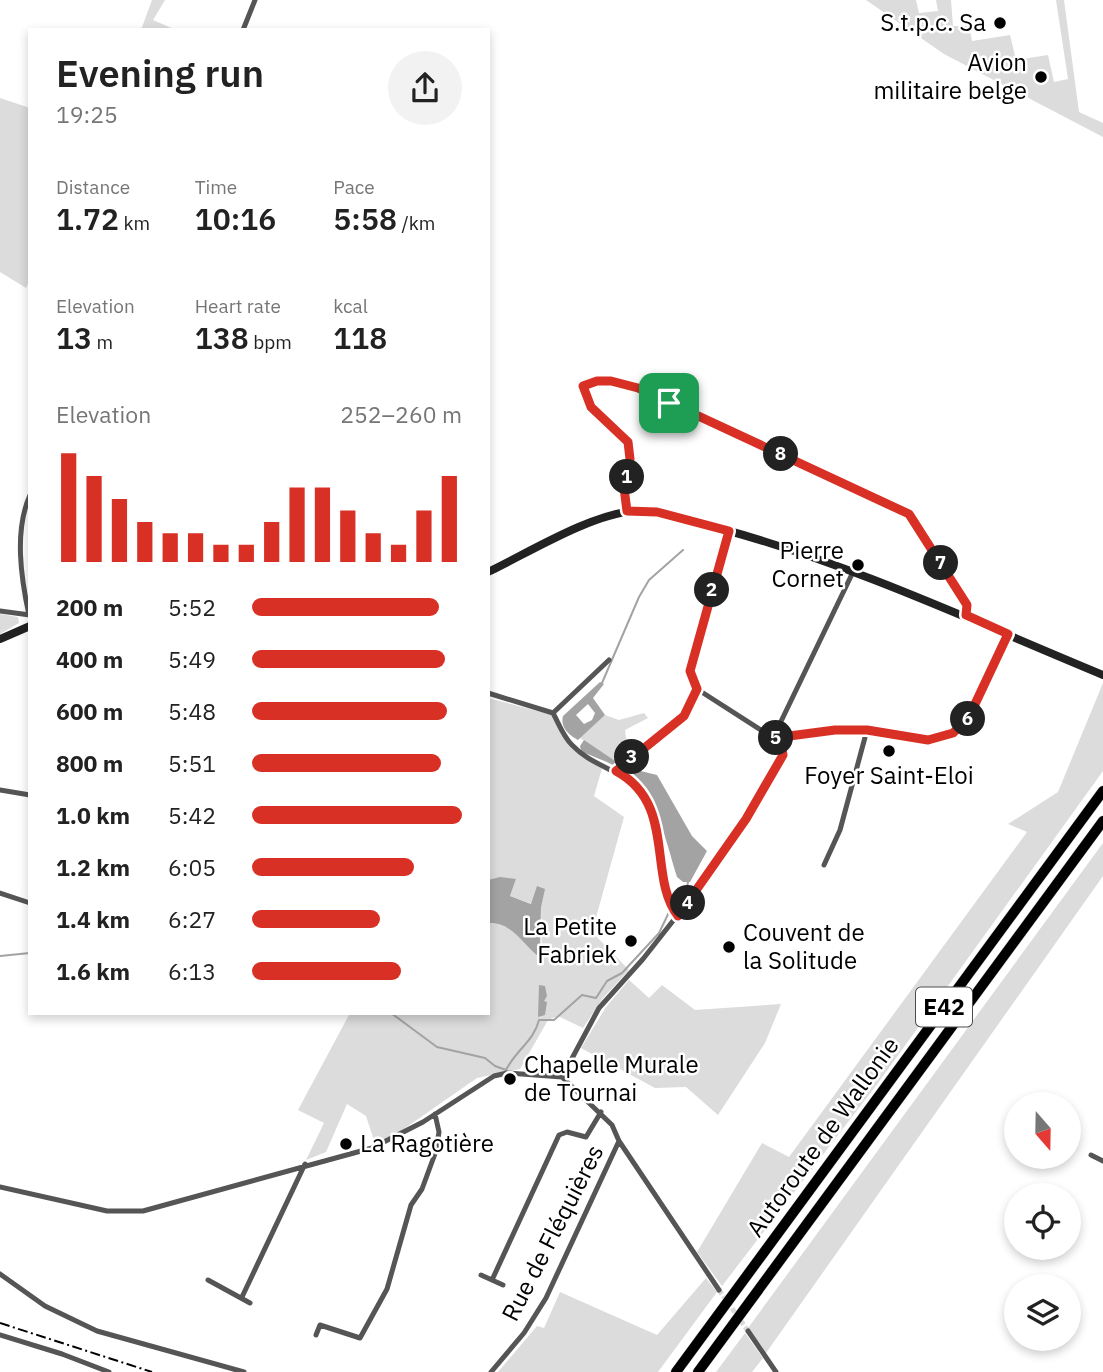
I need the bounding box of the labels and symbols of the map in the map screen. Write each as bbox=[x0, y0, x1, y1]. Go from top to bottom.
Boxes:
place label: S.t.p.c. Sa bbox=[880, 6, 986, 38]
marker: S.t.p.c. Sa bbox=[992, 15, 1008, 31]
place label: Avion militaire belge bbox=[873, 46, 1027, 106]
marker: Avion militaire belge bbox=[1033, 69, 1049, 85]
pin bbox=[639, 373, 699, 433]
pin: 8 bbox=[764, 436, 798, 472]
pin: 1 bbox=[610, 460, 644, 494]
place label: Pierre Cornet bbox=[772, 534, 844, 594]
pin: 7 bbox=[923, 546, 958, 580]
marker: Pierre Cornet bbox=[850, 557, 866, 573]
pin: 2 bbox=[694, 572, 730, 608]
pin: 6 bbox=[950, 702, 986, 736]
pin: 5 bbox=[758, 720, 794, 756]
pin: 3 bbox=[614, 740, 650, 774]
marker: Foyer Saint-Eloi bbox=[881, 743, 897, 759]
place label: Foyer Saint-Eloi bbox=[804, 759, 974, 791]
pin: 4 bbox=[670, 886, 706, 920]
place label: La Petite Fabriek bbox=[523, 910, 617, 970]
place label: Couvent de la Solitude bbox=[743, 916, 865, 976]
marker: La Petite Fabriek bbox=[623, 933, 639, 949]
marker: Couvent de la Solitude bbox=[721, 939, 737, 955]
road number: E42 bbox=[916, 988, 972, 1026]
street label: Autoroute de Wallonie bbox=[739, 1030, 906, 1243]
place label: Chapelle Murale de Tournai bbox=[524, 1048, 699, 1108]
marker: Chapelle Murale de Tournai bbox=[502, 1071, 518, 1087]
north arrow bbox=[1004, 1092, 1082, 1169]
place label: La Ragotière bbox=[360, 1127, 494, 1159]
marker: La Ragotière bbox=[338, 1136, 354, 1152]
street label: Rue de Fléquières bbox=[494, 1139, 610, 1326]

